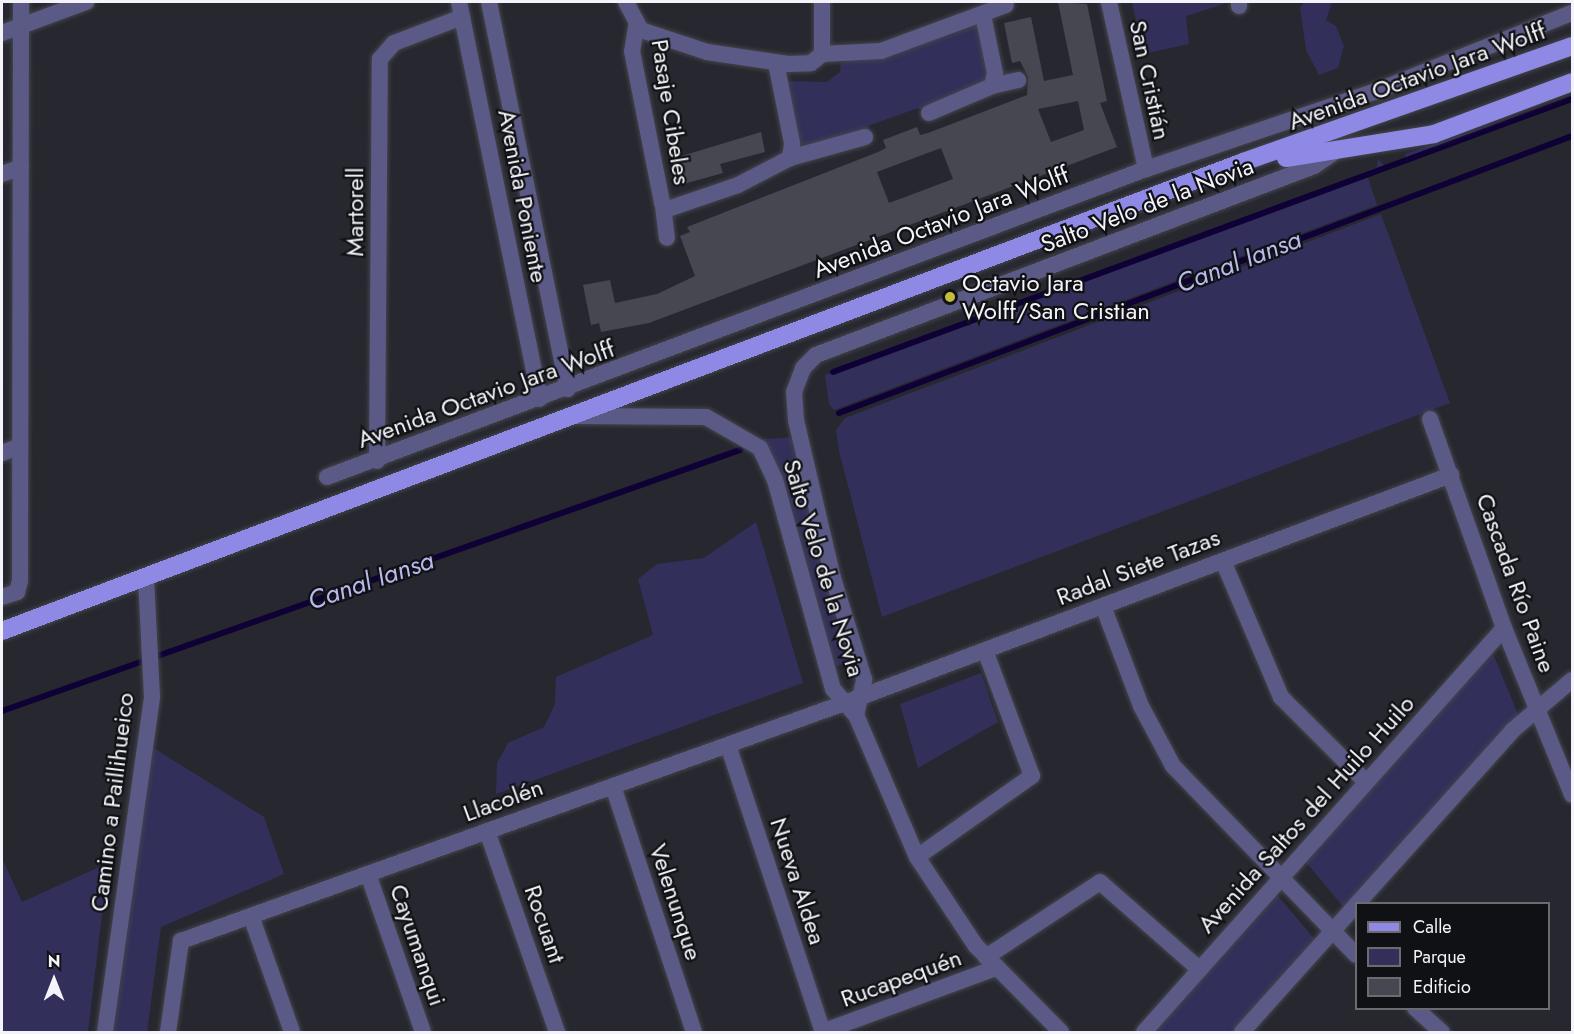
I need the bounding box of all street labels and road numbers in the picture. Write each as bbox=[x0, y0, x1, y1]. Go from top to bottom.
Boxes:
street label: Avenida Octavio Jara Wolff bbox=[1284, 16, 1550, 136]
street label: San Cristián bbox=[1123, 18, 1177, 142]
street label: Pasaje Cibeles bbox=[645, 37, 697, 187]
street label: Avenida Poniente bbox=[492, 107, 554, 285]
street label: Salto Velo de la Novia bbox=[1037, 151, 1257, 259]
street label: Avenida Octavio Jara Wolff bbox=[809, 160, 1073, 284]
street label: Martorell bbox=[341, 167, 369, 257]
street label: Avenida Octavio Jara Wolff bbox=[353, 334, 619, 454]
street label: Salto Velo de la Novia bbox=[777, 456, 871, 680]
street label: Cascada Río Paine bbox=[1470, 490, 1562, 676]
street label: Radal Siete Tazas bbox=[1052, 523, 1224, 611]
street label: Avenida Saltos del Huilo Huilo bbox=[1192, 689, 1420, 939]
street label: Camino a Paillihueico bbox=[84, 691, 140, 913]
street label: Llacolén bbox=[459, 772, 547, 828]
street label: Nueva Aldea bbox=[764, 814, 832, 948]
street label: Velenunque bbox=[644, 840, 708, 964]
street label: Cayumanqui bbox=[384, 881, 452, 1009]
street label: Rocuant bbox=[518, 881, 572, 967]
street label: Rucapequén bbox=[837, 943, 965, 1013]

